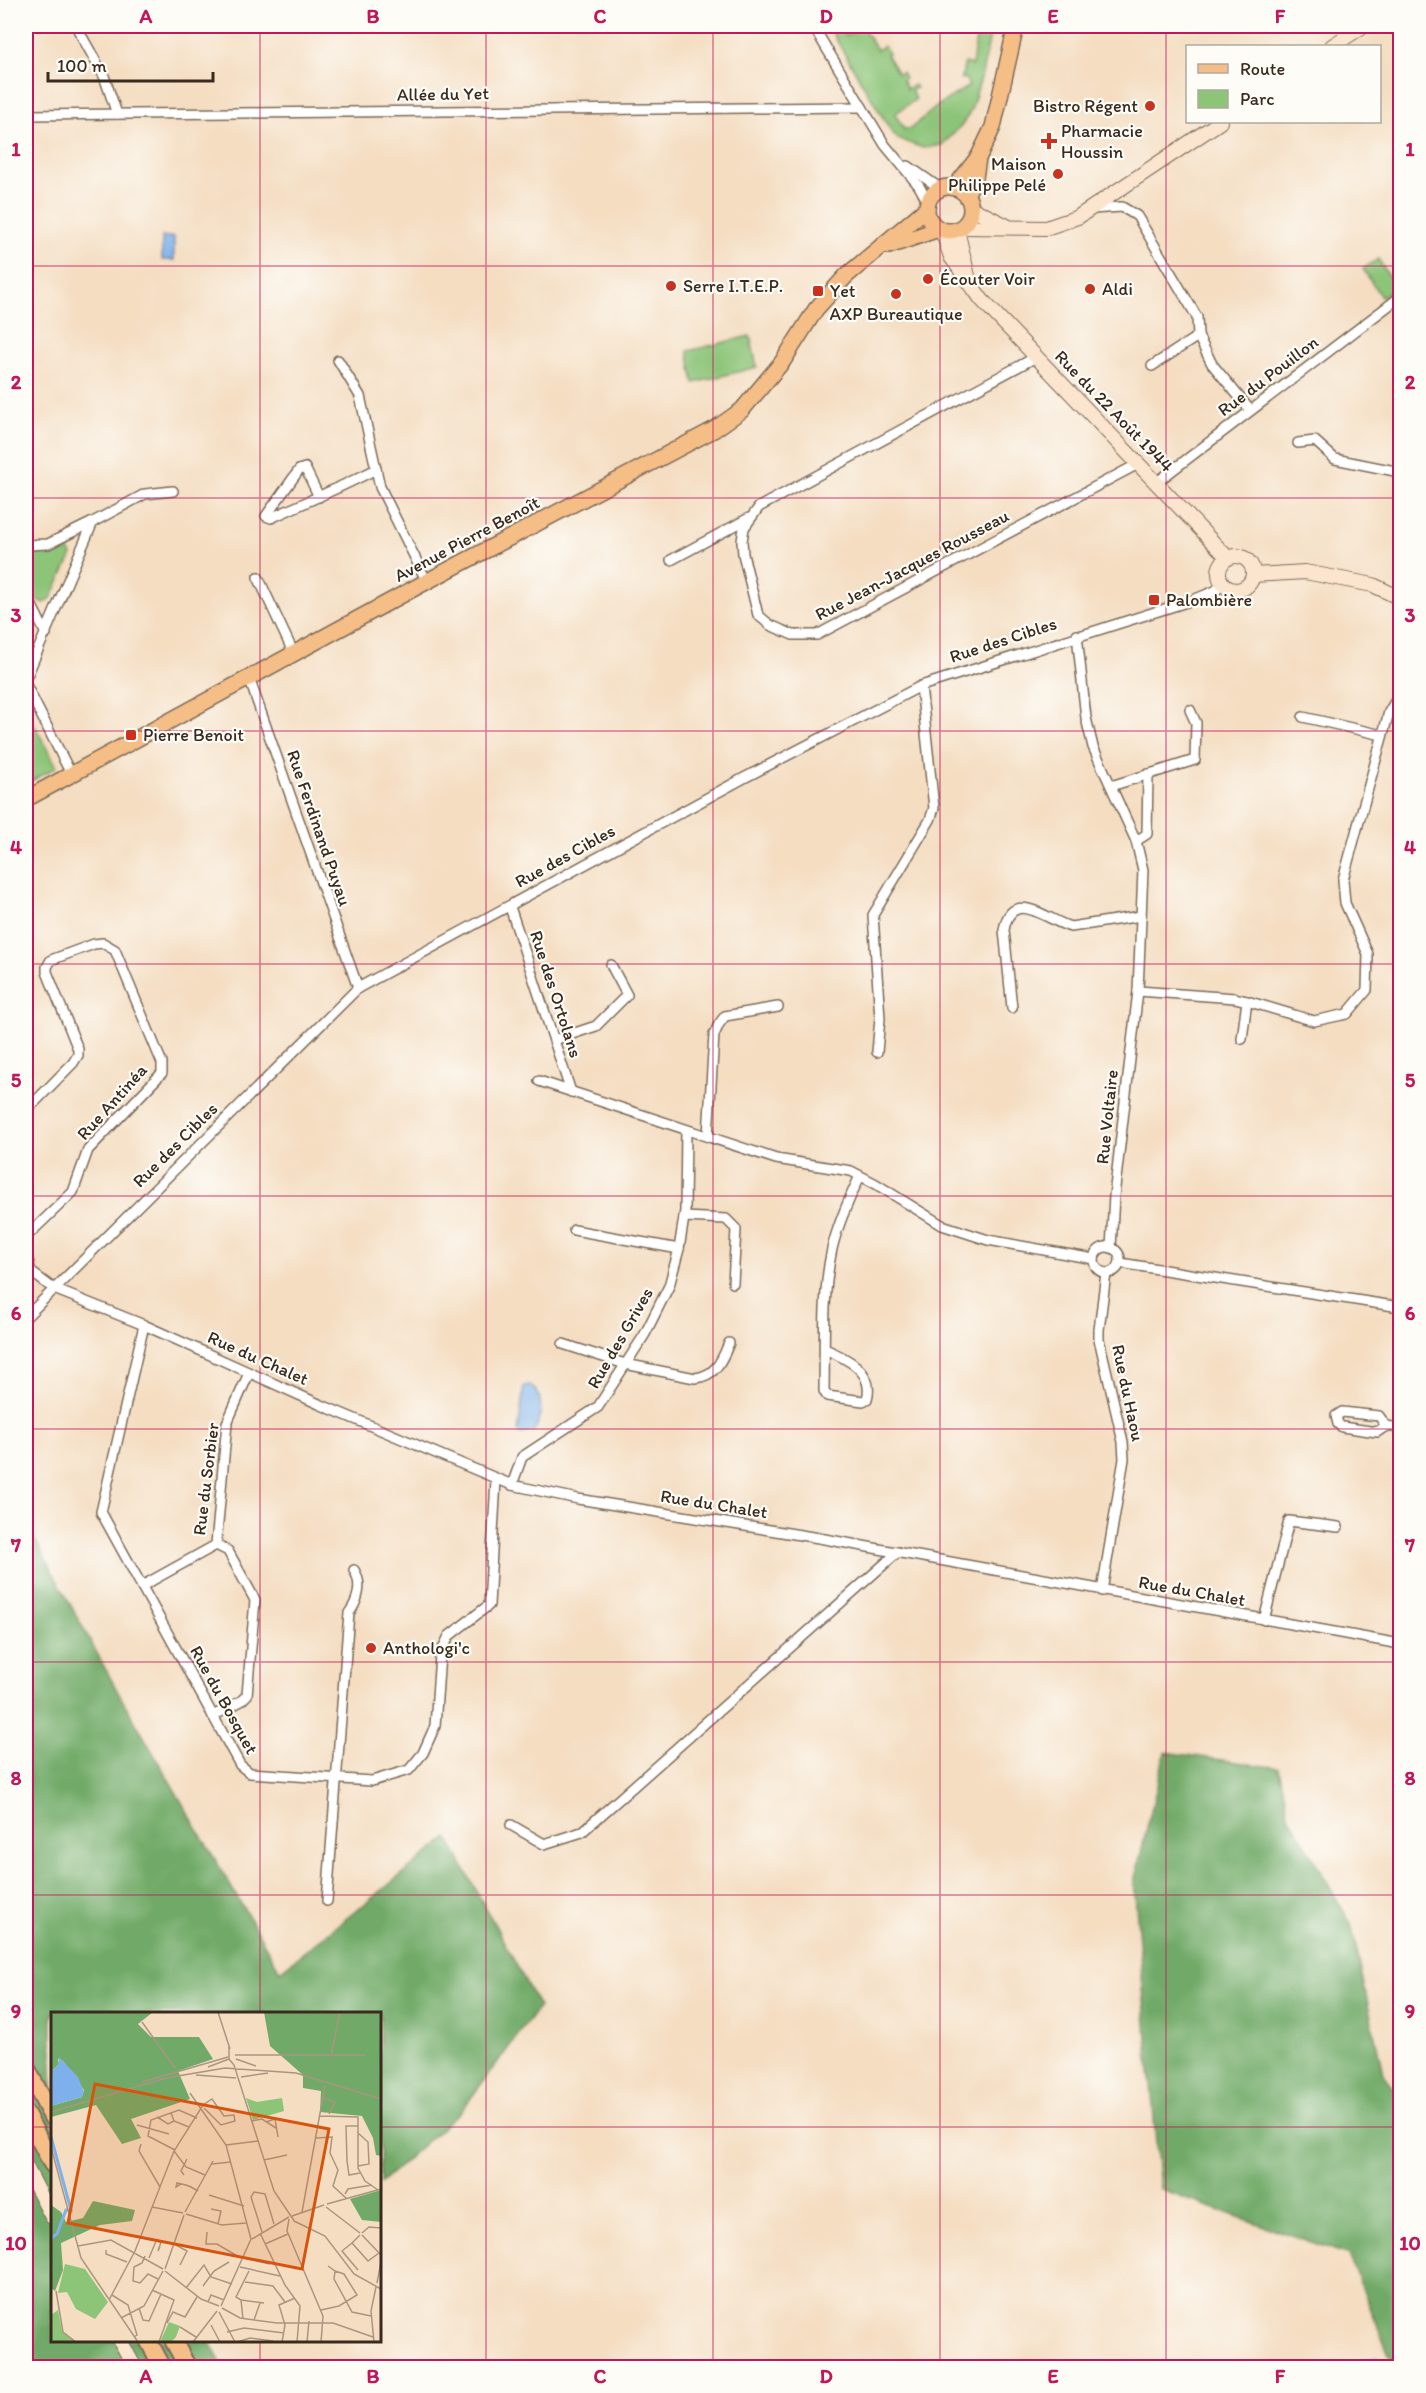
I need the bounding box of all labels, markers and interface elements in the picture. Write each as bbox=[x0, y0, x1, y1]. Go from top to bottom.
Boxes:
text: A bbox=[139, 4, 153, 28]
text: B bbox=[367, 4, 380, 28]
text: C bbox=[594, 4, 607, 28]
text: D bbox=[819, 4, 833, 28]
text: E bbox=[1047, 4, 1059, 28]
text: F bbox=[1275, 4, 1286, 28]
scale bar bbox=[48, 45, 213, 83]
legend bbox=[1186, 45, 1381, 123]
text: 100 m bbox=[57, 55, 107, 77]
text: Route bbox=[1240, 58, 1285, 80]
street label: Allée du Yet bbox=[397, 82, 490, 106]
text: Parc bbox=[1240, 88, 1274, 110]
place label: Bistro Régent bbox=[1033, 95, 1138, 117]
marker: Bistro Régent bbox=[1143, 99, 1157, 113]
place label: Pharmacie Houssin bbox=[1061, 120, 1143, 163]
marker: Pharmacie Houssin bbox=[1042, 134, 1056, 148]
text: 1 bbox=[11, 137, 21, 161]
text: 1 bbox=[1405, 137, 1415, 161]
place label: Maison Philippe Pelé bbox=[948, 153, 1046, 196]
marker: Maison Philippe Pelé bbox=[1051, 167, 1065, 181]
place label: Écouter Voir bbox=[940, 268, 1036, 290]
marker: Écouter Voir bbox=[921, 272, 935, 286]
place label: Serre I.T.E.P. bbox=[683, 275, 783, 297]
place label: Aldi bbox=[1102, 278, 1133, 300]
marker: Serre I.T.E.P. bbox=[664, 279, 678, 293]
place label: Yet bbox=[830, 280, 856, 302]
marker: Aldi bbox=[1083, 282, 1097, 296]
marker: Yet bbox=[811, 284, 825, 298]
marker: AXP Bureautique bbox=[889, 287, 903, 301]
place label: AXP Bureautique bbox=[829, 303, 963, 325]
street label: Rue du Pouillon bbox=[1213, 331, 1323, 421]
street label: Rue du 22 Août 1944 bbox=[1050, 345, 1178, 477]
text: 2 bbox=[11, 370, 22, 394]
text: 2 bbox=[1405, 370, 1416, 394]
street label: Avenue Pierre Benoît bbox=[391, 491, 544, 587]
street label: Rue Jean-Jacques Rousseau bbox=[811, 504, 1013, 626]
place label: Palombière bbox=[1166, 589, 1252, 611]
marker: Palombière bbox=[1147, 593, 1161, 607]
text: 3 bbox=[11, 603, 22, 627]
text: 3 bbox=[1405, 603, 1416, 627]
street label: Rue des Cibles bbox=[947, 612, 1059, 668]
place label: Pierre Benoit bbox=[143, 724, 244, 746]
marker: Pierre Benoit bbox=[124, 728, 138, 742]
street label: Rue Ferdinand Puyau bbox=[282, 747, 356, 909]
street label: Rue des Cibles bbox=[511, 819, 619, 893]
text: 4 bbox=[10, 835, 22, 859]
text: 4 bbox=[1404, 835, 1416, 859]
street label: Rue des Ortolans bbox=[525, 928, 587, 1060]
street label: Rue Antinéa bbox=[72, 1059, 152, 1144]
text: 5 bbox=[11, 1068, 22, 1092]
text: 5 bbox=[1405, 1068, 1416, 1092]
street label: Rue Voltaire bbox=[1091, 1069, 1123, 1165]
street label: Rue des Cibles bbox=[128, 1098, 222, 1192]
street label: Rue des Grives bbox=[582, 1283, 658, 1393]
text: 6 bbox=[11, 1301, 22, 1325]
text: 6 bbox=[1405, 1301, 1416, 1325]
street label: Rue du Chalet bbox=[204, 1326, 312, 1390]
street label: Rue du Haou bbox=[1107, 1343, 1149, 1443]
street label: Rue du Sorbier bbox=[188, 1421, 224, 1537]
street label: Rue du Chalet bbox=[659, 1485, 769, 1523]
text: 7 bbox=[10, 1533, 21, 1557]
text: 7 bbox=[1404, 1533, 1415, 1557]
street label: Rue du Chalet bbox=[1137, 1571, 1247, 1611]
place label: Anthologi'c bbox=[383, 1637, 470, 1659]
marker: Anthologi'c bbox=[364, 1641, 378, 1655]
street label: Rue du Bosquet bbox=[185, 1642, 263, 1758]
text: 8 bbox=[11, 1766, 22, 1790]
text: 8 bbox=[1405, 1766, 1416, 1790]
text: 9 bbox=[11, 1999, 21, 2023]
text: 9 bbox=[1405, 1999, 1415, 2023]
inset map bbox=[51, 2012, 381, 2342]
text: 10 bbox=[5, 2231, 27, 2255]
text: 10 bbox=[1399, 2231, 1421, 2255]
text: A bbox=[139, 2364, 153, 2388]
text: B bbox=[367, 2364, 380, 2388]
text: C bbox=[594, 2364, 607, 2388]
text: D bbox=[819, 2364, 833, 2388]
text: E bbox=[1047, 2364, 1059, 2388]
text: F bbox=[1275, 2364, 1286, 2388]

